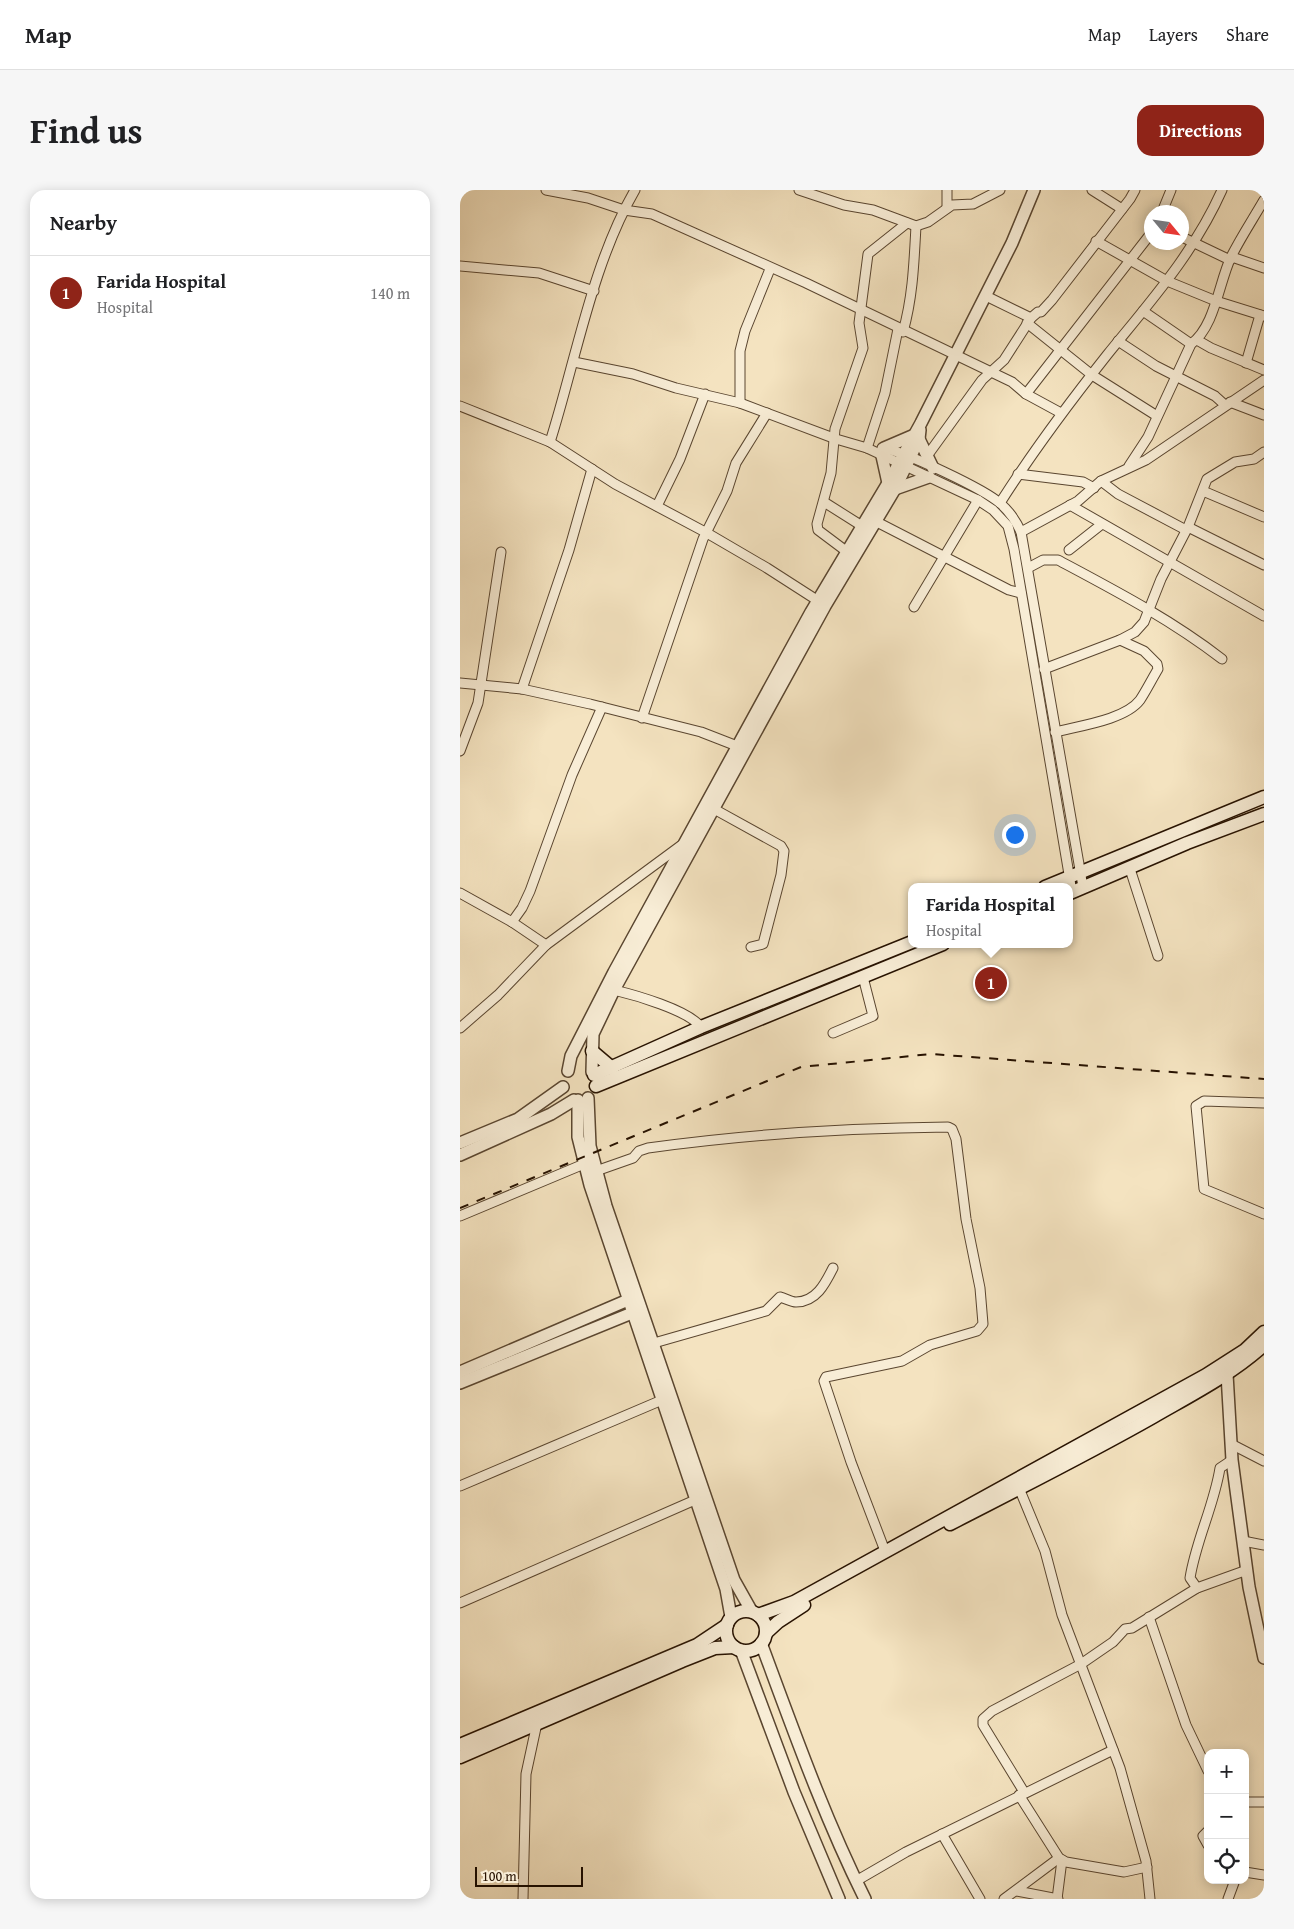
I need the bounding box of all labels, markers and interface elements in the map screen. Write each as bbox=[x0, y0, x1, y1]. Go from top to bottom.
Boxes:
text: Map bbox=[25, 17, 72, 52]
text: Map bbox=[1088, 21, 1121, 48]
text: Layers bbox=[1149, 21, 1198, 48]
text: Share bbox=[1226, 21, 1269, 48]
text: Find us bbox=[30, 105, 143, 156]
button: Directions bbox=[1137, 105, 1264, 156]
north arrow bbox=[1144, 205, 1189, 250]
text: Nearby bbox=[50, 207, 117, 238]
text: Farida Hospital bbox=[97, 267, 226, 295]
text: 1 bbox=[62, 281, 70, 305]
text: 140 m bbox=[370, 281, 410, 305]
text: Hospital bbox=[97, 295, 153, 319]
your location bbox=[1002, 822, 1028, 848]
popup bbox=[908, 883, 1073, 948]
text: Farida Hospital bbox=[926, 890, 1055, 918]
text: Hospital bbox=[926, 918, 982, 942]
pin: 1 bbox=[975, 964, 1007, 1002]
map controls bbox=[1204, 1749, 1249, 1884]
button: + bbox=[1204, 1749, 1249, 1794]
button: − bbox=[1204, 1794, 1249, 1839]
button: locate bbox=[1204, 1839, 1249, 1884]
scale bar bbox=[475, 1864, 582, 1887]
text: 100 m bbox=[482, 1866, 517, 1886]

